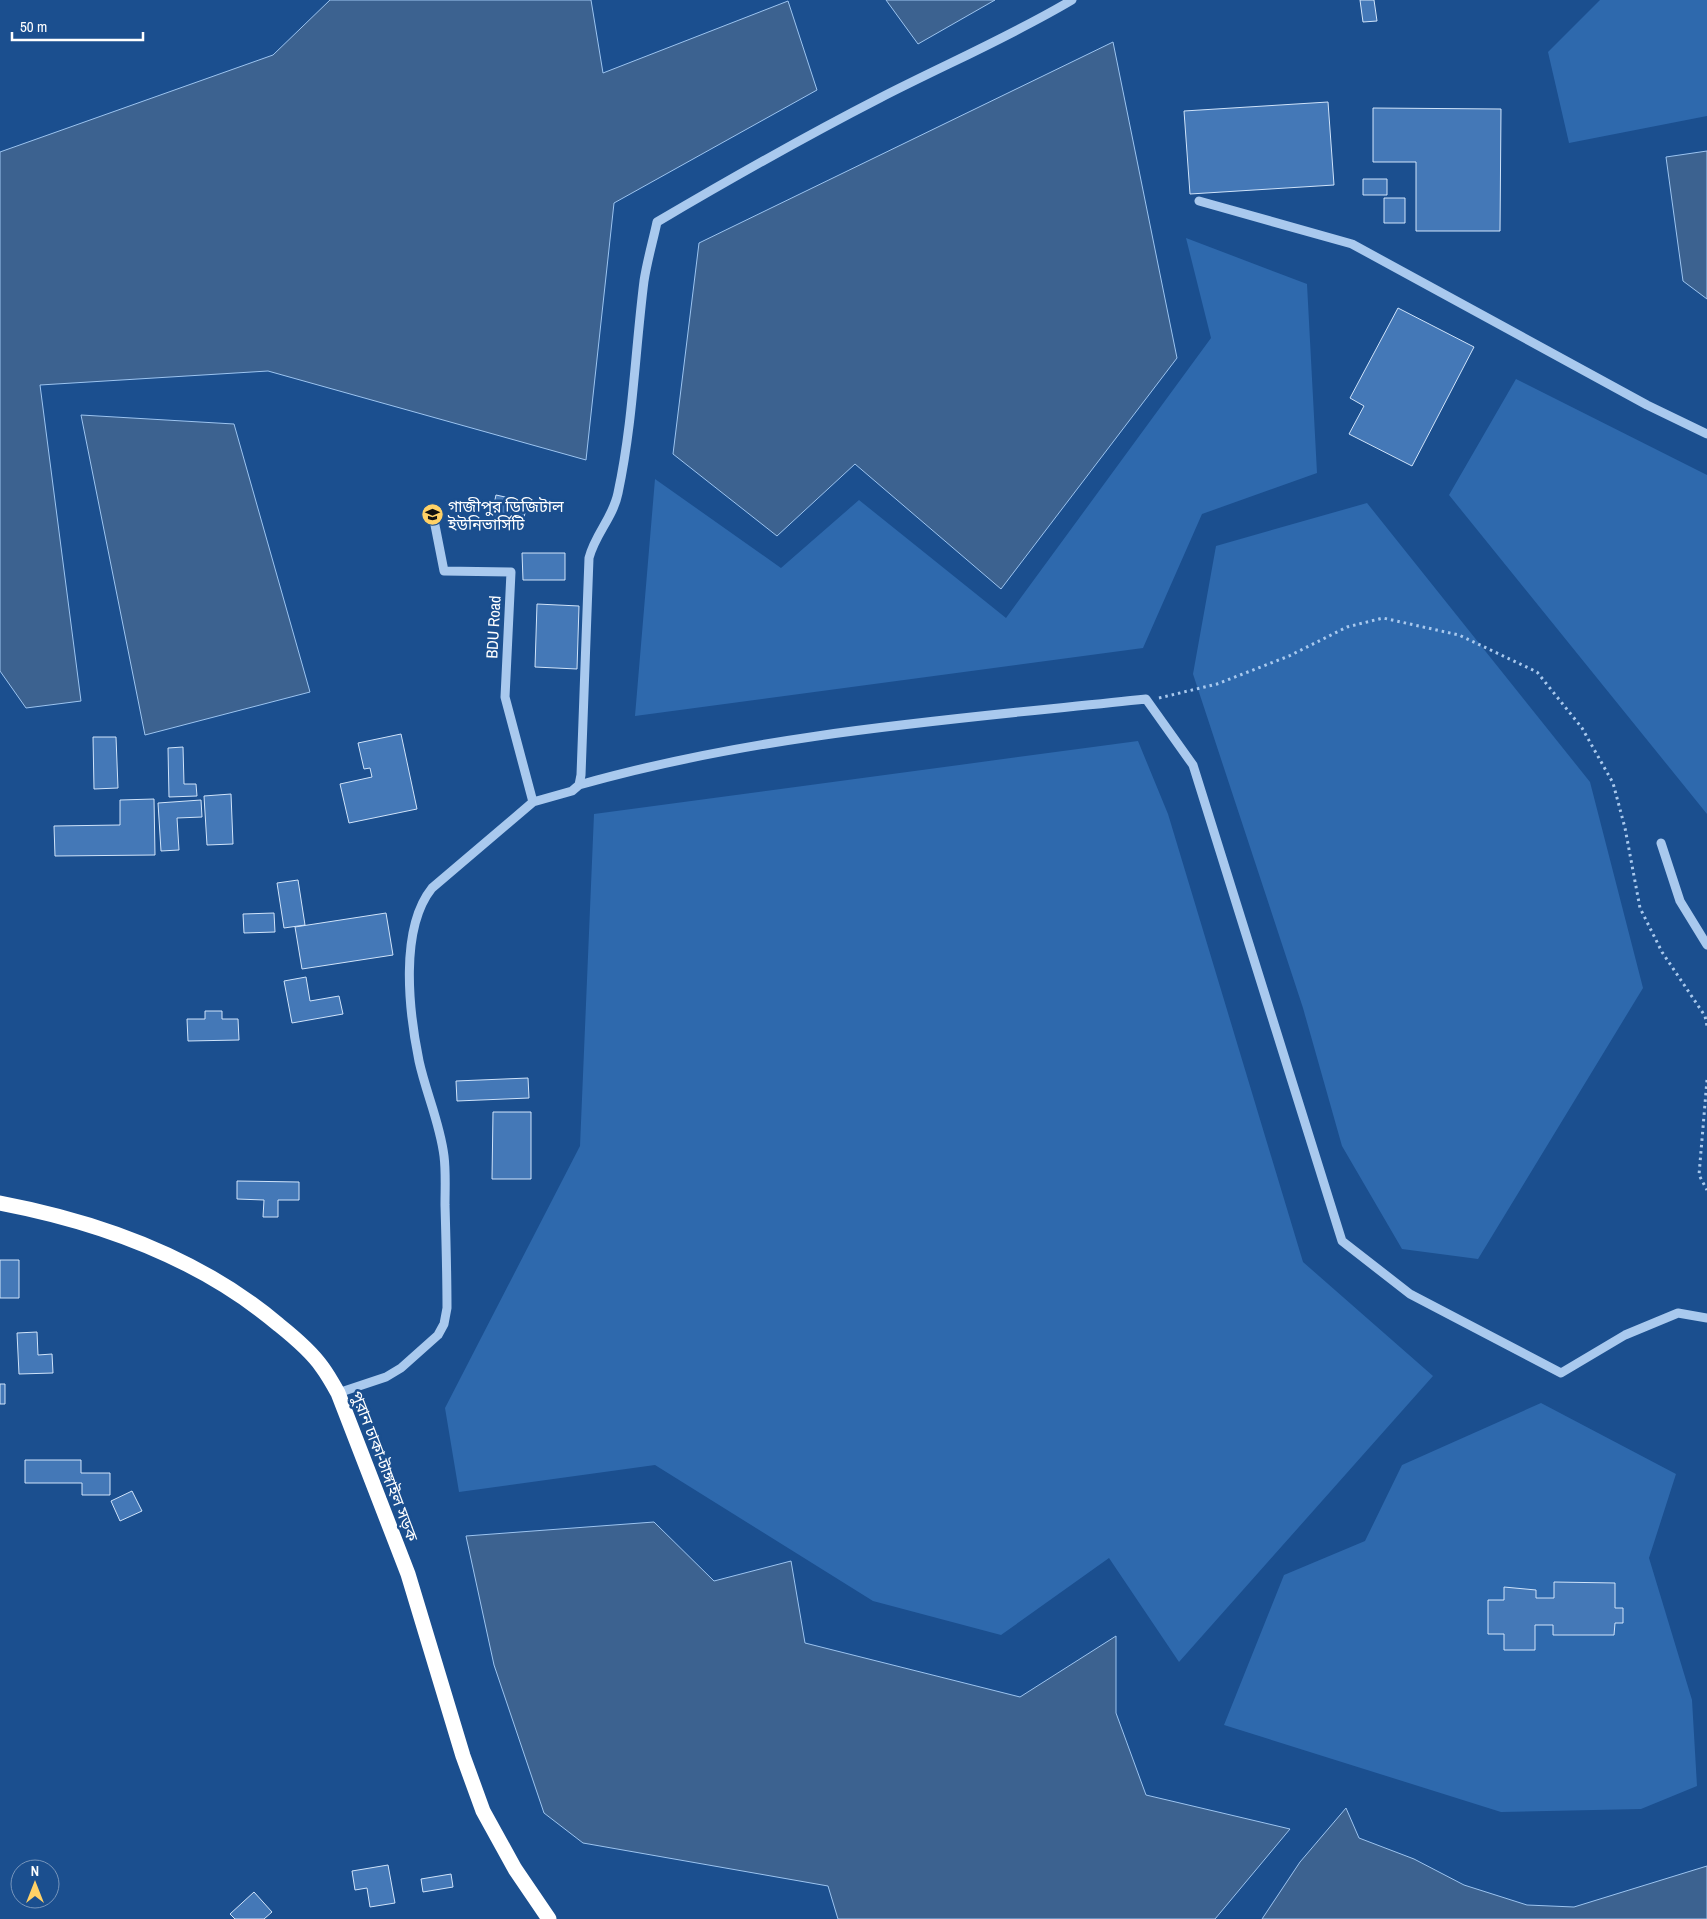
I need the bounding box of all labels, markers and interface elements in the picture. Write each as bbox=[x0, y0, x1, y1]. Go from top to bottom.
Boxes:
scale bar bbox=[12, 10, 144, 42]
text: 50 m bbox=[20, 16, 47, 37]
place label: গাজীপুর ডিজিটাল ইউনিভার্সিটি bbox=[447, 495, 564, 535]
school or university icon: গাজীপুর ডিজিটাল ইউনিভার্সিটি bbox=[420, 503, 444, 527]
street label: BDU Road bbox=[480, 595, 506, 659]
street label: পুরান ঢাকা-টাঙ্গাইল সড়ক bbox=[346, 1388, 424, 1545]
north arrow bbox=[10, 1859, 60, 1909]
text: N bbox=[31, 1862, 39, 1880]

